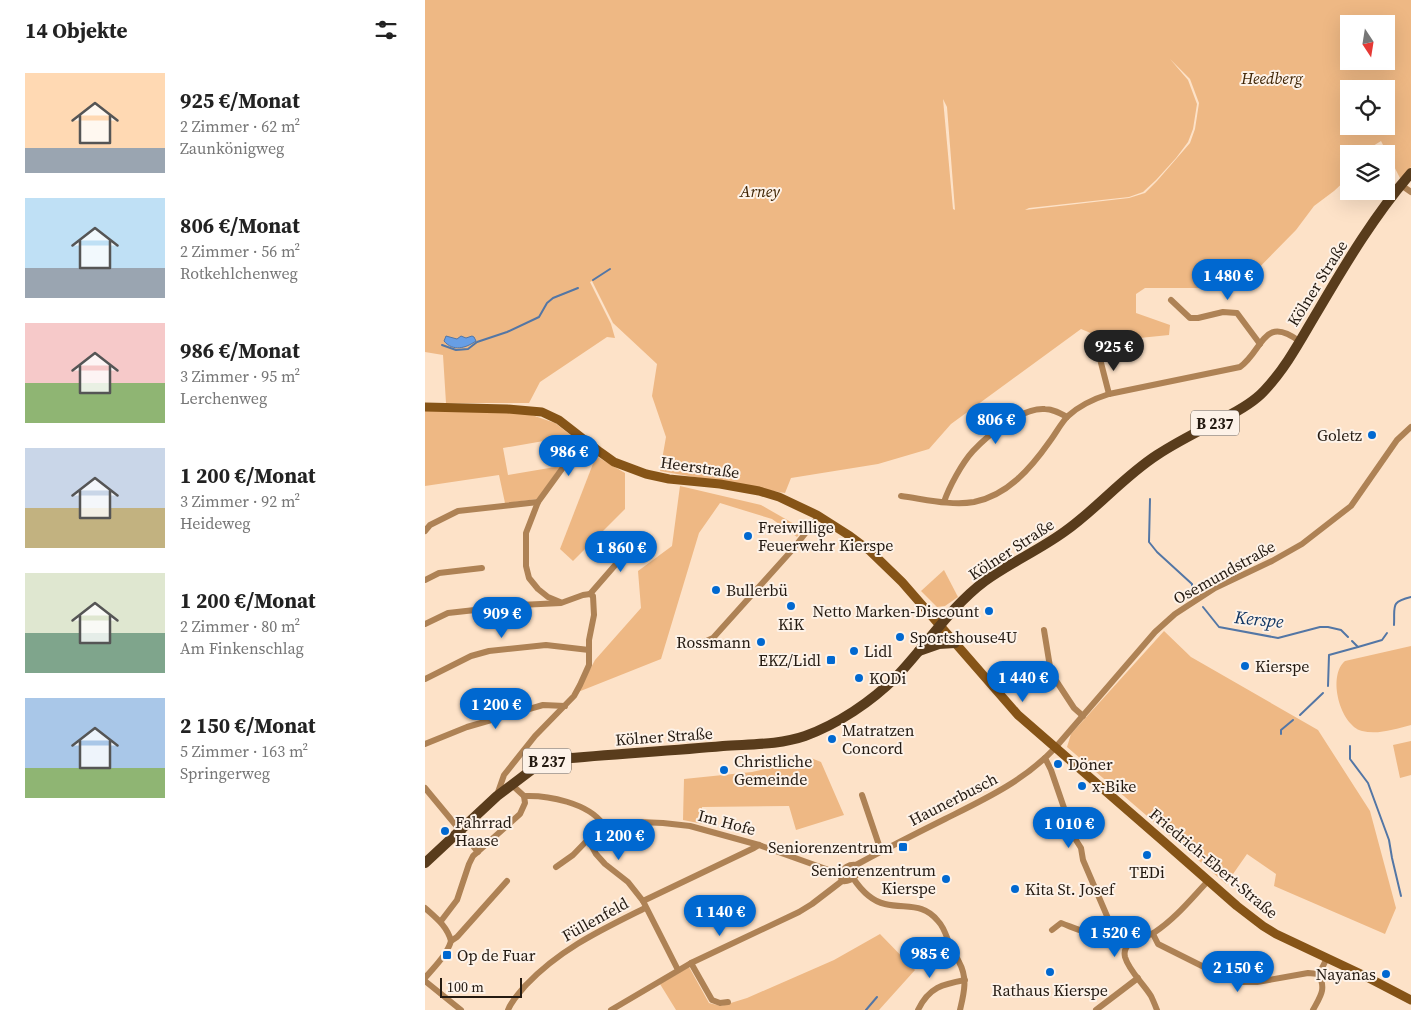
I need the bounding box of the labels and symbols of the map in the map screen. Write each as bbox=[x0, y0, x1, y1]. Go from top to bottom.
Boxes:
north arrow bbox=[1340, 15, 1395, 70]
park label: Heedberg bbox=[1240, 67, 1304, 89]
park label: Arney bbox=[739, 180, 780, 202]
street label: Kölner Straße bbox=[1282, 236, 1352, 330]
pin: 1 480 € bbox=[1182, 258, 1274, 301]
pin: 925 € bbox=[1079, 330, 1149, 372]
pin: 806 € bbox=[961, 402, 1031, 445]
road number: B 237 bbox=[1191, 410, 1239, 436]
place label: Goletz bbox=[1317, 424, 1362, 446]
marker: Goletz bbox=[1366, 429, 1378, 441]
pin: 986 € bbox=[534, 434, 604, 477]
street label: Heerstraße bbox=[659, 451, 741, 483]
street label: Kölner Straße bbox=[964, 513, 1058, 585]
place label: Freiwillige Feuerwehr Kierspe bbox=[758, 516, 894, 556]
pin: 1 860 € bbox=[575, 530, 667, 573]
marker: Freiwillige Feuerwehr Kierspe bbox=[742, 530, 754, 542]
street label: Osemundstraße bbox=[1169, 535, 1279, 609]
place label: Bullerbü bbox=[726, 579, 788, 601]
marker: Bullerbü bbox=[710, 584, 722, 596]
pin: 909 € bbox=[467, 596, 537, 639]
marker: KiK bbox=[785, 600, 797, 612]
place label: Netto Marken-Discount bbox=[813, 600, 980, 622]
water label: Kerspe bbox=[1232, 604, 1285, 634]
marker: Netto Marken-Discount bbox=[983, 605, 995, 617]
place label: KiK bbox=[778, 613, 804, 635]
place label: Sportshouse4U bbox=[910, 626, 1018, 648]
place label: Rossmann bbox=[676, 631, 751, 653]
marker: Sportshouse4U bbox=[894, 631, 906, 643]
marker: Rossmann bbox=[755, 636, 767, 648]
place label: Lidl bbox=[864, 640, 892, 662]
marker: Lidl bbox=[848, 645, 860, 657]
place label: EKZ/Lidl bbox=[758, 649, 821, 671]
marker: EKZ/Lidl bbox=[825, 654, 837, 666]
place label: Kierspe bbox=[1255, 655, 1309, 677]
pin: 1 440 € bbox=[977, 660, 1069, 703]
marker: Kierspe bbox=[1239, 660, 1251, 672]
place label: KODi bbox=[869, 667, 906, 689]
marker: KODi bbox=[853, 672, 865, 684]
pin: 1 200 € bbox=[450, 688, 542, 730]
place label: Matratzen Concord bbox=[842, 719, 915, 759]
street label: Kölner Straße bbox=[615, 722, 713, 750]
marker: Matratzen Concord bbox=[826, 733, 838, 745]
road number: B 237 bbox=[523, 748, 571, 774]
place label: Christliche Gemeinde bbox=[734, 750, 812, 790]
place label: Döner bbox=[1068, 753, 1113, 775]
marker: Döner bbox=[1052, 758, 1064, 770]
marker: Christliche Gemeinde bbox=[718, 764, 730, 776]
street label: Haunerbusch bbox=[905, 767, 1001, 831]
place label: x-Bike bbox=[1092, 775, 1137, 797]
marker: x-Bike bbox=[1076, 780, 1088, 792]
street label: Friedrich-Ebert-Straße bbox=[1145, 803, 1283, 923]
street label: Im Hofe bbox=[696, 804, 758, 840]
pin: 1 010 € bbox=[1023, 806, 1115, 849]
place label: Fahrrad Haase bbox=[455, 811, 512, 851]
pin: 1 200 € bbox=[573, 818, 665, 861]
marker: Fahrrad Haase bbox=[439, 825, 451, 837]
place label: Seniorenzentrum bbox=[768, 836, 893, 858]
marker: Seniorenzentrum bbox=[897, 841, 909, 853]
marker: TEDi bbox=[1141, 849, 1153, 861]
place label: Seniorenzentrum Kierspe bbox=[811, 859, 936, 899]
place label: TEDi bbox=[1129, 861, 1165, 883]
marker: Seniorenzentrum Kierspe bbox=[940, 873, 952, 885]
place label: Kita St. Josef bbox=[1025, 878, 1116, 900]
marker: Kita St. Josef bbox=[1009, 883, 1021, 895]
street label: Füllenfeld bbox=[558, 892, 632, 946]
pin: 1 140 € bbox=[674, 894, 766, 937]
pin: 1 520 € bbox=[1069, 916, 1161, 958]
pin: 985 € bbox=[895, 936, 965, 979]
place label: Op de Fuar bbox=[457, 944, 536, 966]
marker: Op de Fuar bbox=[441, 949, 453, 961]
pin: 2 150 € bbox=[1192, 950, 1284, 993]
place label: Nayanas bbox=[1316, 963, 1376, 985]
marker: Rathaus Kierspe bbox=[1044, 966, 1056, 978]
marker: Nayanas bbox=[1380, 968, 1392, 980]
scale bar bbox=[440, 975, 523, 998]
place label: Rathaus Kierspe bbox=[992, 979, 1108, 1001]

